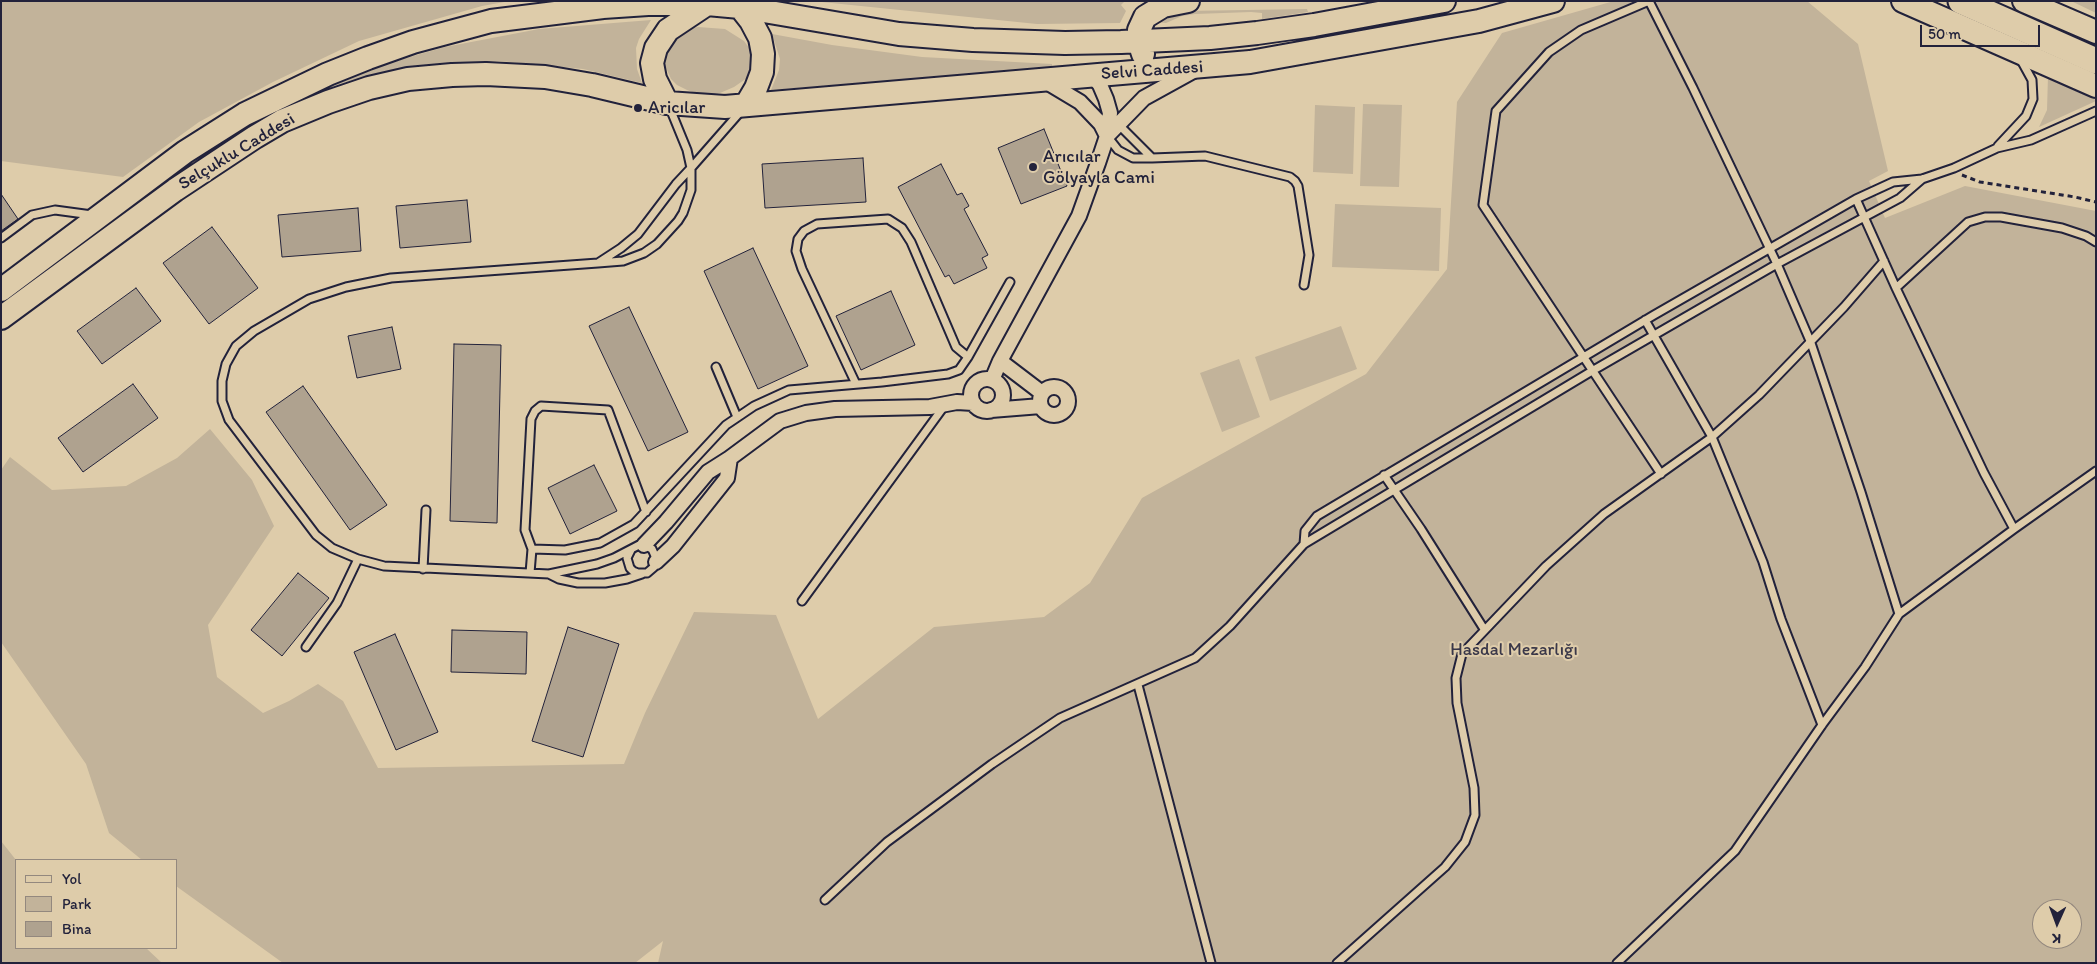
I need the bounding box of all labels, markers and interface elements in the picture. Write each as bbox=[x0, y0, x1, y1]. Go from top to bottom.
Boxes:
scale bar bbox=[1922, 15, 2042, 47]
text: 50 m bbox=[1928, 25, 1961, 43]
street label: Selvi Caddesi bbox=[1100, 57, 1204, 85]
place label: Aricılar bbox=[648, 97, 705, 119]
marker: Aricılar bbox=[632, 102, 644, 114]
street label: Selçuklu Caddesi bbox=[175, 109, 299, 195]
place label: Arıcılar Gölyayla Cami bbox=[1043, 146, 1155, 188]
marker: Arıcılar Gölyayla Cami bbox=[1027, 161, 1039, 173]
park label: Hasdal Mezarlığı bbox=[1450, 639, 1578, 661]
legend bbox=[15, 859, 178, 949]
text: Yol bbox=[62, 870, 81, 888]
text: Park bbox=[62, 895, 92, 913]
north arrow bbox=[2032, 899, 2082, 949]
text: Bina bbox=[62, 920, 91, 938]
text: K bbox=[2052, 930, 2061, 947]

